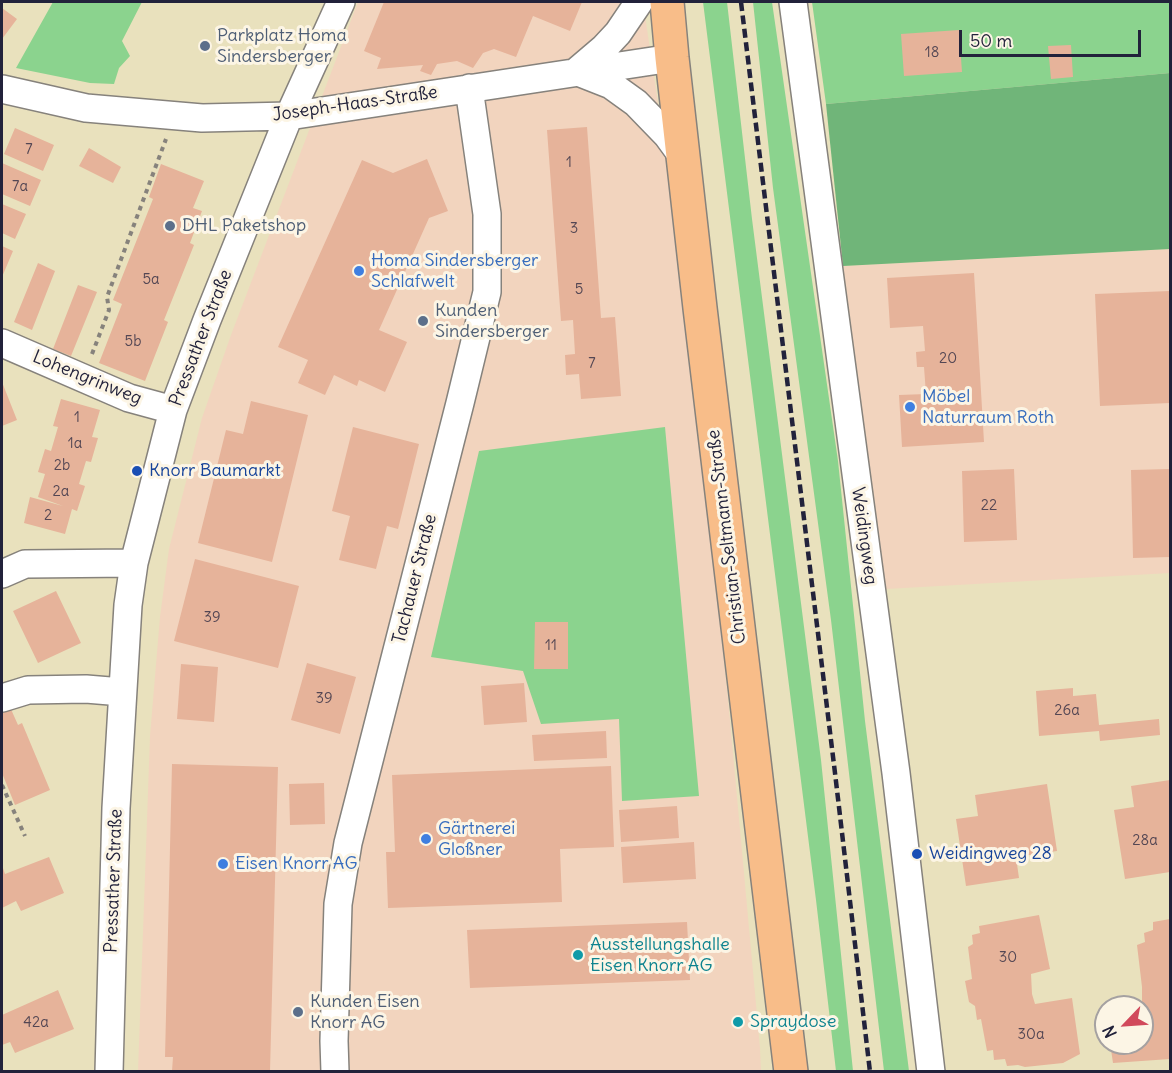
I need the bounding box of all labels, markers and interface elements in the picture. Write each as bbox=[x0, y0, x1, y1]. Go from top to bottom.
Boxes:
scale bar bbox=[962, 18, 1144, 56]
place label: Parkplatz Homa Sindersberger bbox=[217, 25, 347, 68]
text: 50 m bbox=[970, 29, 1012, 52]
marker: Parkplatz Homa Sindersberger bbox=[198, 39, 212, 53]
house number: 18 bbox=[925, 44, 939, 62]
street label: Joseph-Haas-Straße bbox=[271, 82, 439, 126]
house number: 7 bbox=[25, 141, 33, 159]
house number: 1 bbox=[566, 154, 572, 172]
house number: 7a bbox=[12, 178, 28, 196]
place label: DHL Paketshop bbox=[182, 215, 306, 237]
marker: DHL Paketshop bbox=[163, 219, 177, 233]
house number: 3 bbox=[570, 220, 578, 238]
place label: Homa Sindersberger Schlafwelt bbox=[371, 250, 538, 292]
marker: Homa Sindersberger Schlafwelt bbox=[352, 264, 366, 278]
street label: Pressather Straße bbox=[165, 267, 237, 409]
house number: 5a bbox=[142, 271, 160, 289]
house number: 5 bbox=[575, 281, 583, 299]
place label: Kunden Sindersberger bbox=[435, 300, 549, 342]
marker: Kunden Sindersberger bbox=[416, 314, 430, 328]
house number: 5b bbox=[125, 333, 141, 351]
street label: Lohengrinweg bbox=[29, 346, 145, 410]
house number: 20 bbox=[939, 350, 957, 368]
house number: 7 bbox=[588, 355, 596, 373]
place label: Möbel Naturraum Roth bbox=[922, 386, 1054, 428]
marker: Möbel Naturraum Roth bbox=[903, 400, 917, 414]
house number: 1 bbox=[74, 409, 80, 427]
street label: Christian-Seltmann-Straße bbox=[703, 428, 751, 646]
house number: 1a bbox=[68, 435, 82, 453]
house number: 2b bbox=[54, 457, 70, 475]
place label: Knorr Baumarkt bbox=[149, 460, 281, 482]
marker: Knorr Baumarkt bbox=[130, 464, 144, 478]
house number: 2a bbox=[53, 483, 69, 501]
street label: Weidingweg bbox=[846, 486, 882, 586]
house number: 22 bbox=[981, 497, 997, 515]
house number: 2 bbox=[44, 507, 52, 525]
street label: Tachauer Straße bbox=[388, 512, 442, 646]
house number: 39 bbox=[203, 609, 221, 627]
house number: 11 bbox=[545, 637, 557, 655]
house number: 39 bbox=[315, 690, 333, 708]
house number: 26a bbox=[1054, 702, 1080, 720]
street label: Pressather Straße bbox=[101, 808, 127, 954]
place label: Gärtnerei Gloßner bbox=[438, 818, 515, 860]
marker: Gärtnerei Gloßner bbox=[419, 832, 433, 846]
house number: 28a bbox=[1132, 832, 1158, 850]
place label: Weidingweg 28 bbox=[929, 843, 1052, 865]
marker: Weidingweg 28 bbox=[910, 847, 924, 861]
place label: Eisen Knorr AG bbox=[235, 853, 357, 875]
marker: Eisen Knorr AG bbox=[216, 857, 230, 871]
place label: Ausstellungshalle Eisen Knorr AG bbox=[590, 934, 730, 976]
marker: Ausstellungshalle Eisen Knorr AG bbox=[571, 948, 585, 962]
house number: 30 bbox=[999, 949, 1017, 967]
place label: Kunden Eisen Knorr AG bbox=[310, 991, 420, 1034]
north arrow bbox=[1094, 995, 1154, 1055]
marker: Kunden Eisen Knorr AG bbox=[291, 1005, 305, 1019]
place label: Spraydose bbox=[750, 1011, 836, 1033]
house number: 42a bbox=[23, 1014, 49, 1032]
marker: Spraydose bbox=[731, 1015, 745, 1029]
text: N bbox=[1098, 1023, 1121, 1041]
house number: 30a bbox=[1018, 1026, 1044, 1044]

